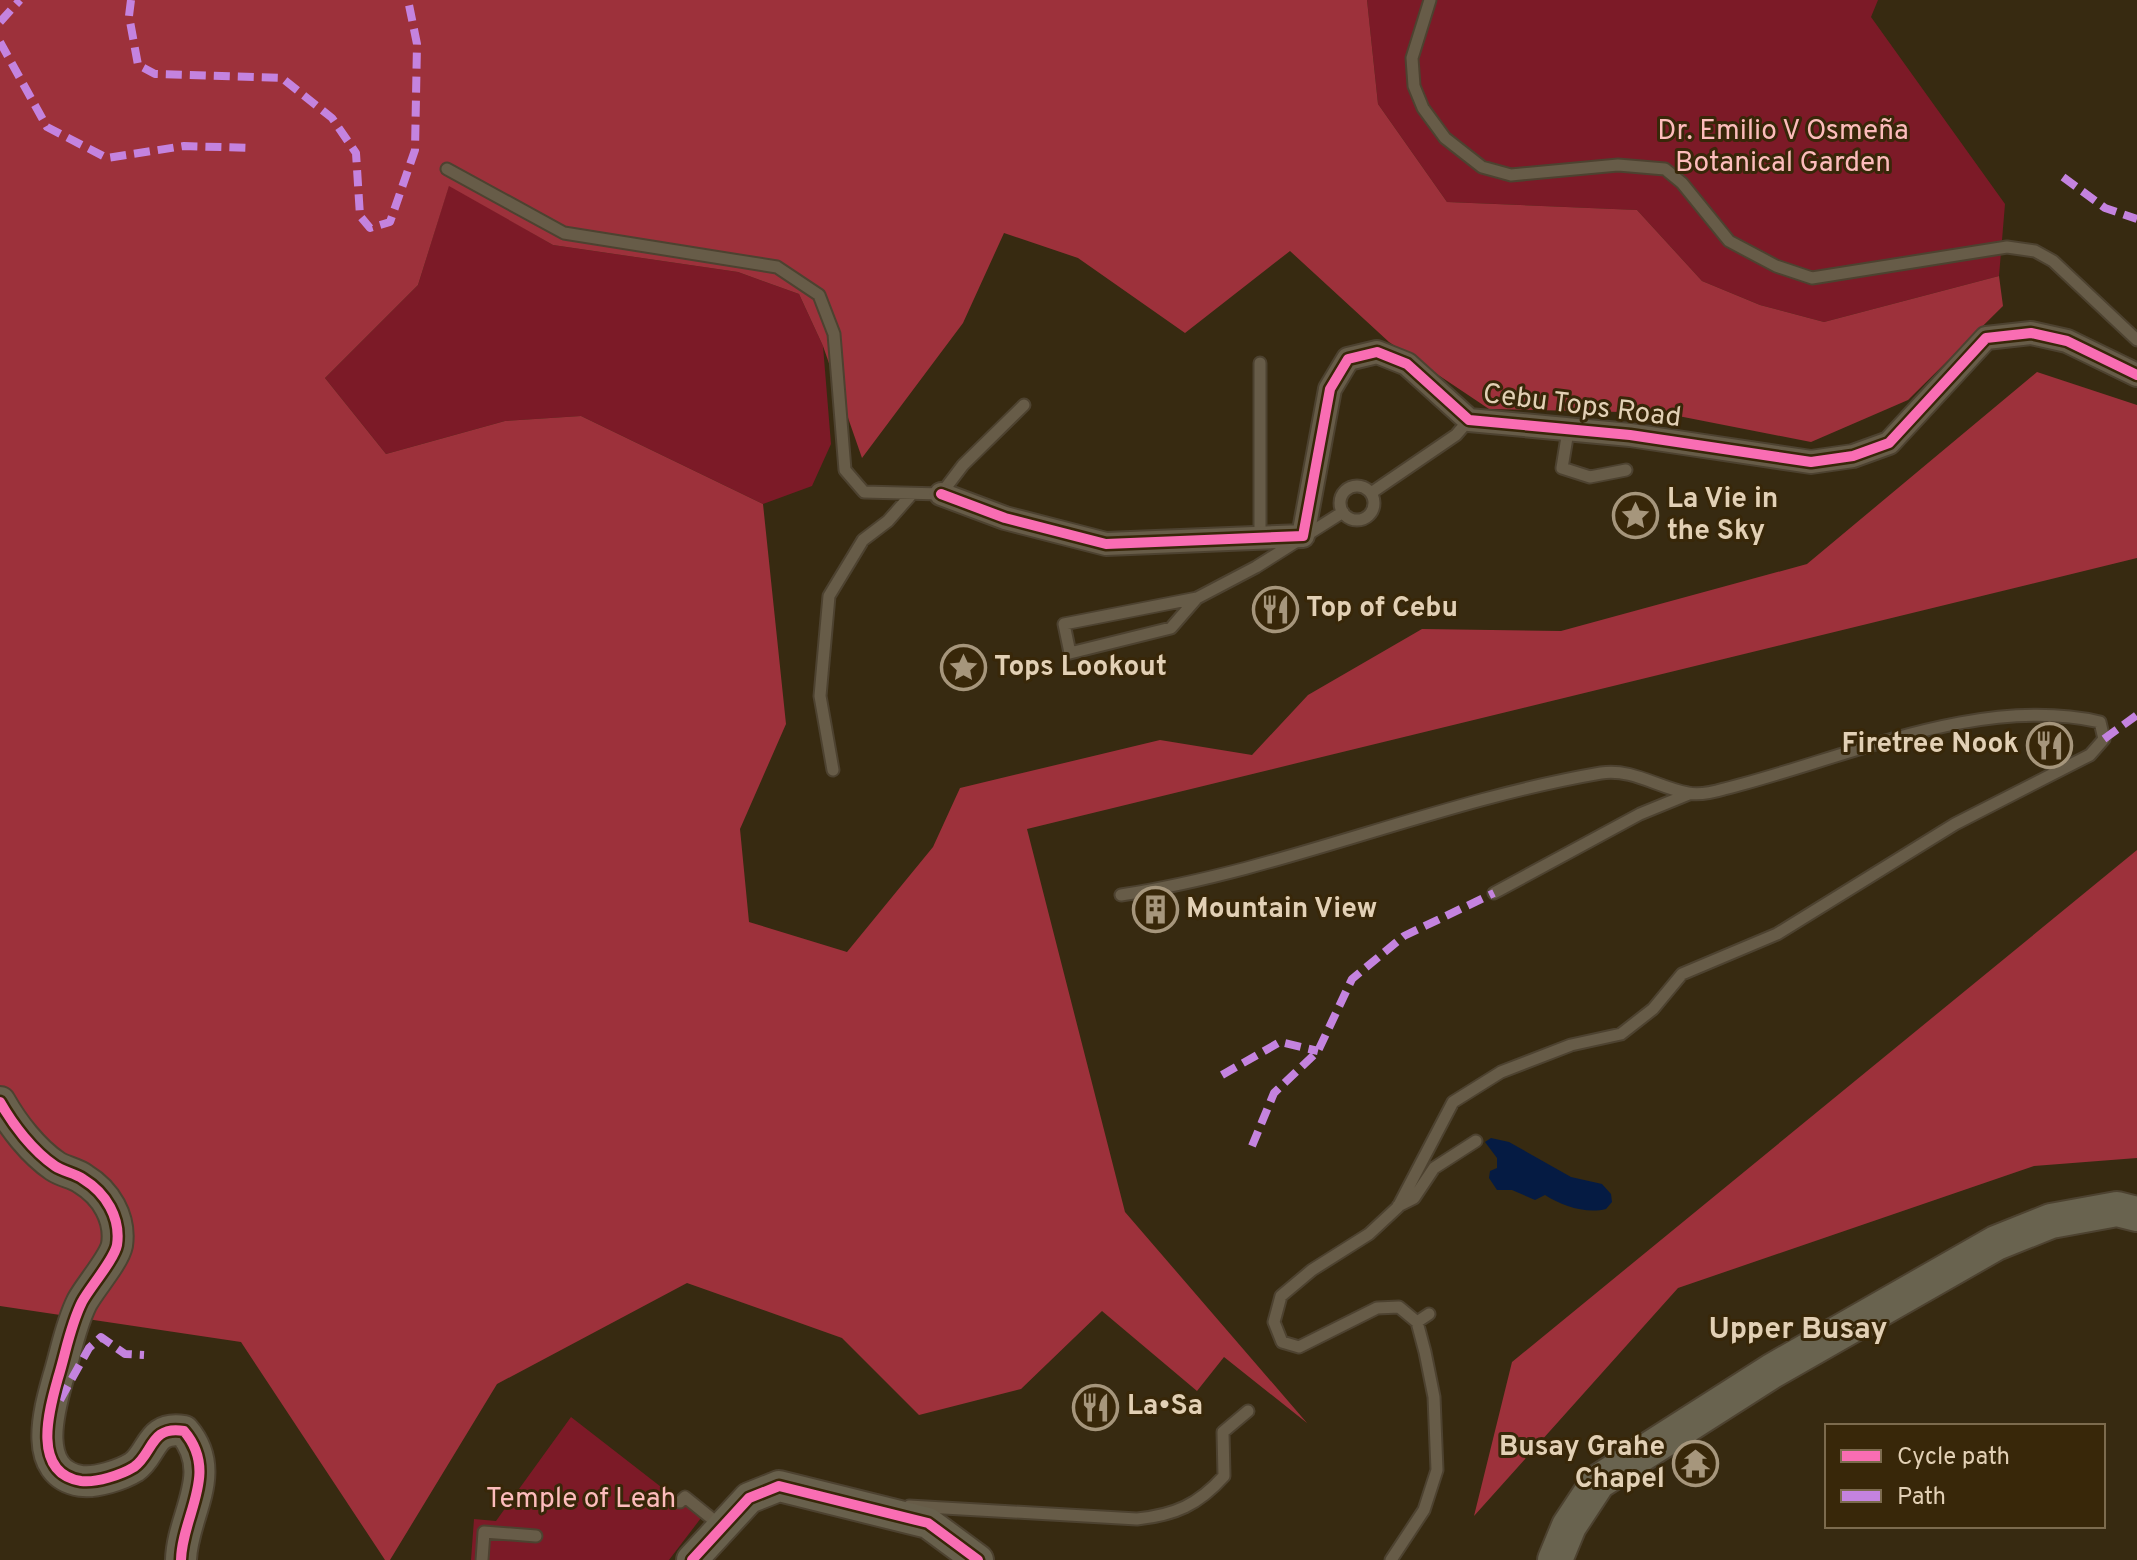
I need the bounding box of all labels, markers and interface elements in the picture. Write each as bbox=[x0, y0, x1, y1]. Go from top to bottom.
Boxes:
park label: Dr. Emilio V Osmeña Botanical Garden bbox=[1657, 114, 1909, 182]
street label: Cebu Tops Road bbox=[1481, 377, 1683, 437]
place label: La Vie in the Sky bbox=[1667, 482, 1778, 550]
place icon: La Vie in the Sky bbox=[1612, 492, 1660, 540]
restaurant icon: Top of Cebu bbox=[1251, 585, 1299, 633]
place label: Top of Cebu bbox=[1306, 591, 1458, 627]
place icon: Tops Lookout bbox=[939, 644, 987, 692]
place label: Tops Lookout bbox=[994, 650, 1167, 686]
restaurant icon: Firetree Nook bbox=[2026, 721, 2074, 769]
place label: Firetree Nook bbox=[1841, 727, 2019, 763]
building icon: Mountain View bbox=[1131, 886, 1179, 934]
place label: Mountain View bbox=[1186, 892, 1378, 928]
district label: Upper Busay bbox=[1708, 1312, 1888, 1349]
restaurant icon: La•Sa bbox=[1072, 1383, 1120, 1431]
place label: La•Sa bbox=[1127, 1389, 1203, 1425]
legend bbox=[1825, 1424, 2105, 1528]
place label: Busay Grahe Chapel bbox=[1499, 1430, 1665, 1498]
temple icon: Busay Grahe Chapel bbox=[1672, 1440, 1720, 1488]
text: Cycle path bbox=[1897, 1443, 2010, 1473]
park label: Temple of Leah bbox=[486, 1482, 676, 1518]
text: Path bbox=[1897, 1483, 1946, 1513]

